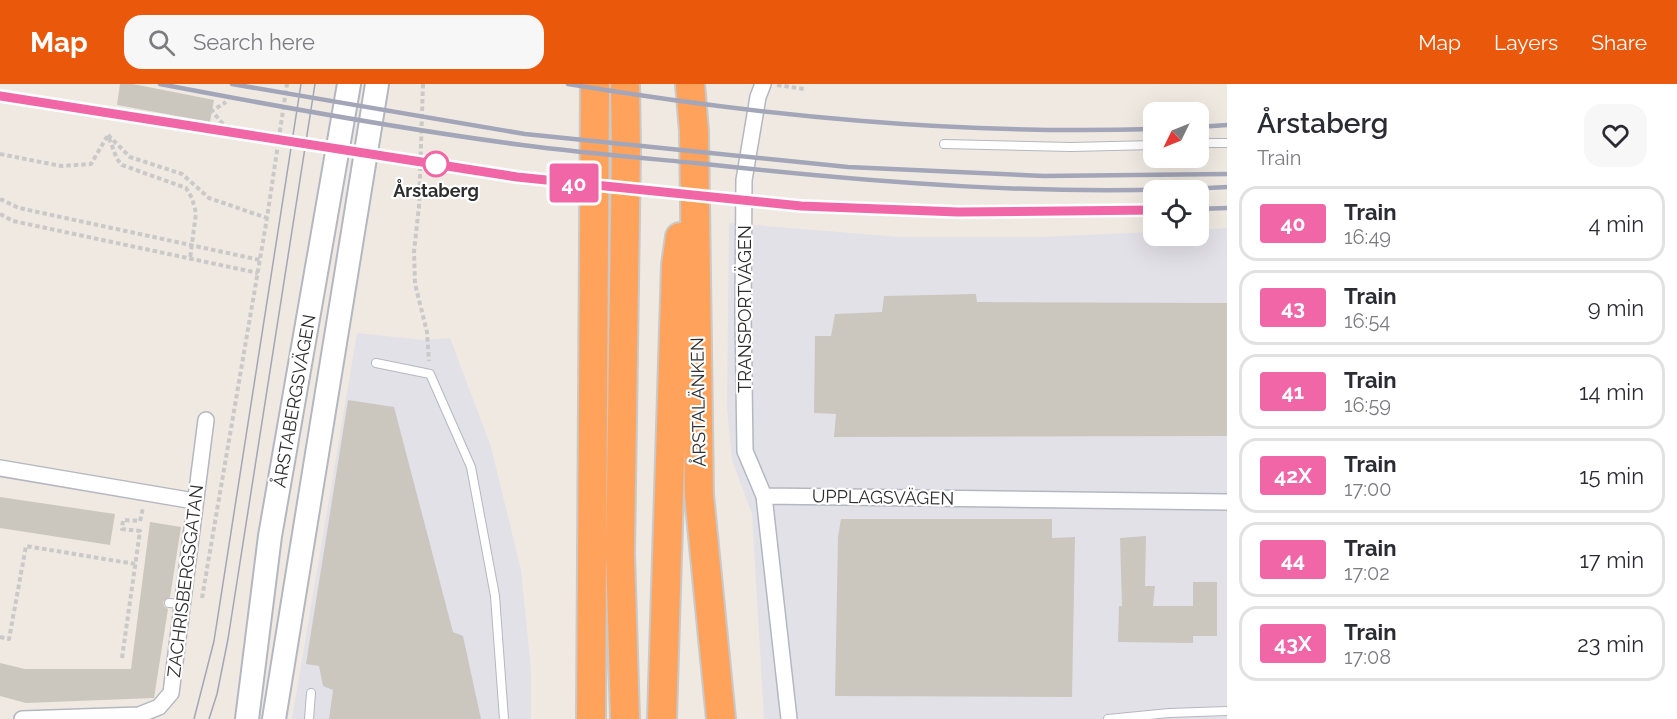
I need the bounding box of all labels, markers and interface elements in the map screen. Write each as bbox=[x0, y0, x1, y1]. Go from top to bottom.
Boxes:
search box bbox=[124, 15, 544, 69]
text: Map bbox=[30, 26, 88, 59]
icon: search bbox=[145, 26, 178, 59]
text: Search here bbox=[193, 29, 315, 55]
text: Map bbox=[1418, 30, 1461, 55]
text: Layers bbox=[1494, 30, 1558, 55]
text: Share bbox=[1591, 30, 1647, 55]
north arrow bbox=[1143, 102, 1209, 168]
map controls bbox=[1143, 102, 1209, 246]
button: heart bbox=[1584, 104, 1647, 167]
text: Årstaberg bbox=[1257, 107, 1388, 140]
text: Train bbox=[1257, 146, 1301, 170]
marker: Årstaberg bbox=[423, 151, 449, 177]
line badge: 40 bbox=[547, 164, 601, 202]
text: 40 bbox=[562, 171, 586, 196]
place label: Årstaberg bbox=[393, 179, 479, 201]
button: locate bbox=[1143, 180, 1209, 246]
text: Train bbox=[1344, 199, 1397, 225]
text: 40 bbox=[1281, 211, 1305, 236]
text: 4 min bbox=[1589, 211, 1644, 237]
street label: TRANSPORTVÄGEN bbox=[734, 225, 755, 393]
text: 16:49 bbox=[1344, 225, 1391, 249]
text: Train bbox=[1344, 283, 1397, 309]
text: 43 bbox=[1281, 295, 1305, 320]
text: 9 min bbox=[1588, 295, 1644, 321]
text: 16:54 bbox=[1344, 309, 1390, 333]
street label: ÅRSTABERGSVÄGEN bbox=[267, 313, 320, 489]
street label: ÅRSTALÄNKEN bbox=[685, 337, 710, 467]
text: Train bbox=[1344, 367, 1397, 393]
text: 41 bbox=[1282, 379, 1304, 404]
text: 14 min bbox=[1579, 379, 1644, 405]
text: 16:59 bbox=[1344, 393, 1391, 417]
text: Train bbox=[1344, 451, 1397, 477]
text: 42X bbox=[1274, 463, 1312, 488]
text: 15 min bbox=[1579, 463, 1644, 489]
text: 17:00 bbox=[1344, 477, 1391, 501]
street label: ZACHRISBERGSGATAN bbox=[163, 483, 207, 679]
street label: UPPLAGSVÄGEN bbox=[812, 485, 954, 509]
text: Train bbox=[1344, 535, 1397, 561]
text: 44 bbox=[1281, 547, 1305, 572]
text: 17 min bbox=[1579, 547, 1644, 573]
text: 17:02 bbox=[1344, 561, 1390, 585]
text: Train bbox=[1344, 619, 1397, 645]
text: 43X bbox=[1274, 631, 1312, 656]
text: 23 min bbox=[1577, 631, 1644, 657]
text: 17:08 bbox=[1344, 645, 1391, 669]

